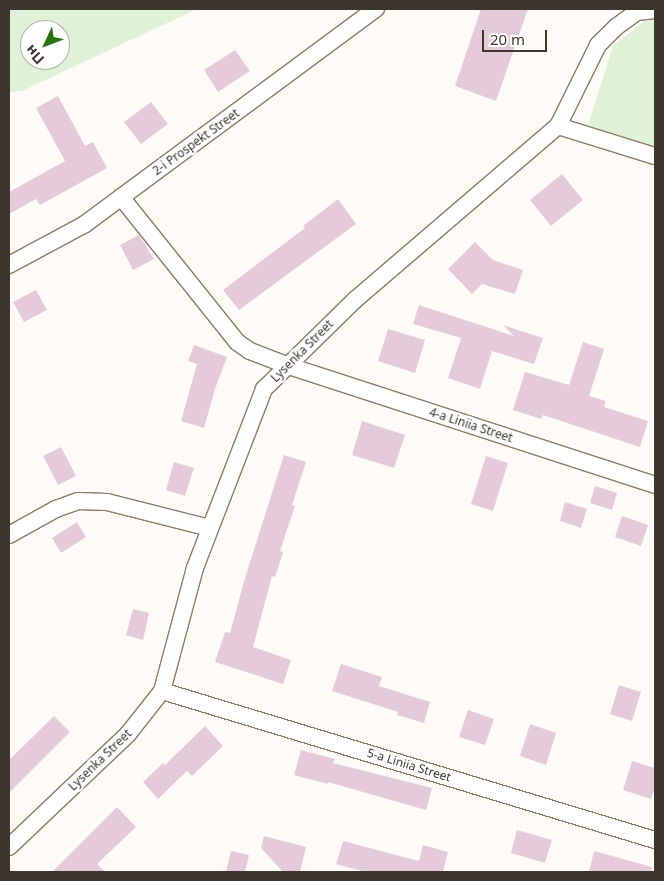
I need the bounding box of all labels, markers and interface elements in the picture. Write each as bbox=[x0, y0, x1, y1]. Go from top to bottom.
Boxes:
north arrow bbox=[20, 20, 70, 70]
scale bar bbox=[484, 20, 549, 52]
text: 20 m bbox=[490, 29, 525, 49]
text: Пн bbox=[21, 41, 48, 69]
street label: 2-i Prospekt Street bbox=[150, 106, 242, 178]
street label: Lysenka Street bbox=[268, 317, 336, 385]
street label: 4-a Liniia Street bbox=[427, 405, 515, 445]
street label: Lysenka Street bbox=[65, 726, 135, 794]
street label: 5-a Liniia Street bbox=[365, 745, 453, 785]

